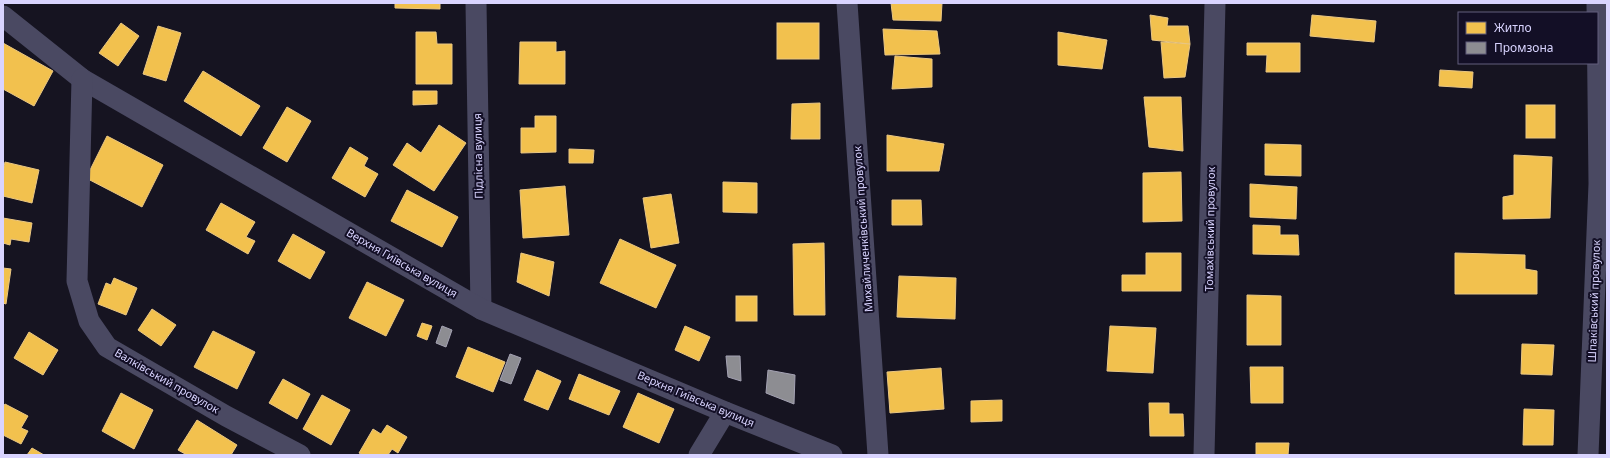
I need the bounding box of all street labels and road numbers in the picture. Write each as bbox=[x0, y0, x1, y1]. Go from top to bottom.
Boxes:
street label: Підлісна вулиця bbox=[469, 113, 486, 199]
street label: Михайличенківський провулок bbox=[849, 145, 876, 312]
street label: Томахівський провулок bbox=[1201, 166, 1218, 292]
street label: Верхня Гиївська вулиця bbox=[344, 225, 461, 301]
street label: Шпаківський провулок bbox=[1584, 239, 1603, 363]
street label: Валківський провулок bbox=[112, 345, 222, 417]
street label: Верхня Гиївська вулиця bbox=[635, 367, 757, 430]

